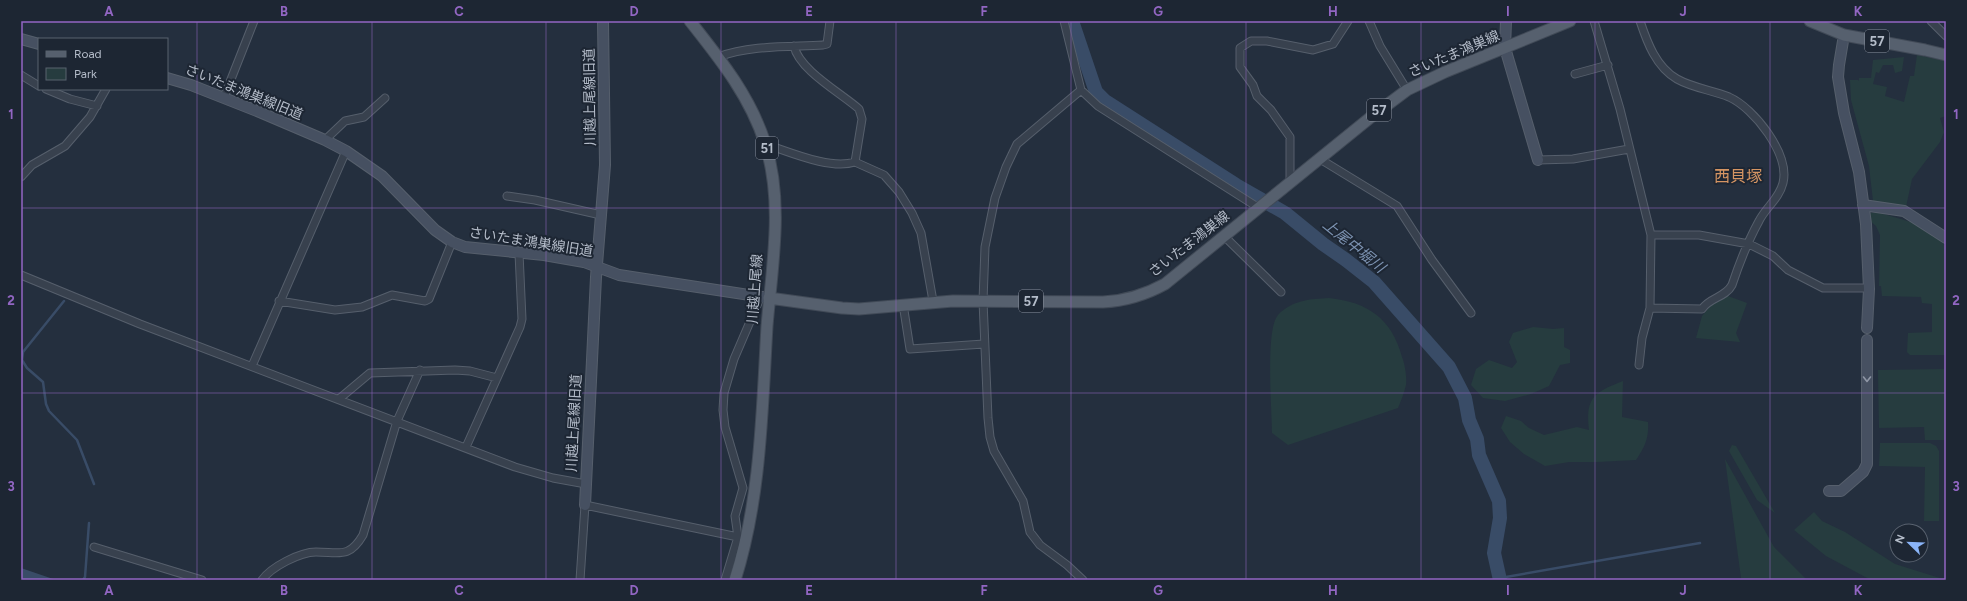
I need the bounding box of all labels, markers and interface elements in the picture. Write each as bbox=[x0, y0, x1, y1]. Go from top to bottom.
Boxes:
text: A bbox=[104, 4, 114, 19]
text: B bbox=[280, 4, 288, 19]
text: C bbox=[454, 4, 464, 19]
text: D bbox=[629, 4, 639, 19]
text: E bbox=[805, 4, 813, 19]
text: F bbox=[980, 4, 988, 19]
text: G bbox=[1153, 4, 1163, 19]
text: H bbox=[1328, 4, 1338, 19]
text: I bbox=[1506, 4, 1510, 19]
text: J bbox=[1679, 4, 1687, 19]
text: K bbox=[1854, 4, 1863, 19]
street label: さいたま鴻巣線 bbox=[1406, 27, 1502, 81]
road number: 57 bbox=[1865, 30, 1889, 52]
legend bbox=[38, 38, 168, 90]
text: Road bbox=[74, 47, 102, 61]
street label: 川越上尾線旧道 bbox=[581, 48, 599, 146]
street label: さいたま鴻巣線旧道 bbox=[183, 61, 305, 123]
text: Park bbox=[74, 67, 97, 81]
road number: 57 bbox=[1367, 99, 1391, 121]
text: 1 bbox=[8, 107, 14, 122]
text: 1 bbox=[1953, 107, 1959, 122]
road number: 51 bbox=[756, 137, 778, 159]
district label: 西貝塚 bbox=[1714, 167, 1762, 186]
street label: さいたま鴻巣線 bbox=[1145, 207, 1233, 281]
water label: 上尾中堀川 bbox=[1319, 215, 1390, 278]
street label: さいたま鴻巣線旧道 bbox=[468, 224, 594, 260]
street label: 川越上尾線 bbox=[744, 253, 766, 325]
road number: 57 bbox=[1019, 290, 1043, 312]
text: 2 bbox=[7, 293, 15, 308]
text: 2 bbox=[1952, 293, 1960, 308]
street label: 川越上尾線旧道 bbox=[563, 374, 585, 472]
one-way arrow bbox=[1863, 376, 1871, 382]
text: 3 bbox=[7, 479, 15, 494]
text: 3 bbox=[1952, 479, 1960, 494]
north arrow bbox=[1889, 523, 1929, 563]
text: N bbox=[1893, 533, 1908, 546]
text: A bbox=[104, 583, 114, 598]
text: B bbox=[280, 583, 288, 598]
text: C bbox=[454, 583, 464, 598]
text: D bbox=[629, 583, 639, 598]
text: E bbox=[805, 583, 813, 598]
text: F bbox=[980, 583, 988, 598]
text: G bbox=[1153, 583, 1163, 598]
text: H bbox=[1328, 583, 1338, 598]
text: I bbox=[1506, 583, 1510, 598]
text: J bbox=[1679, 583, 1687, 598]
text: K bbox=[1854, 583, 1863, 598]

